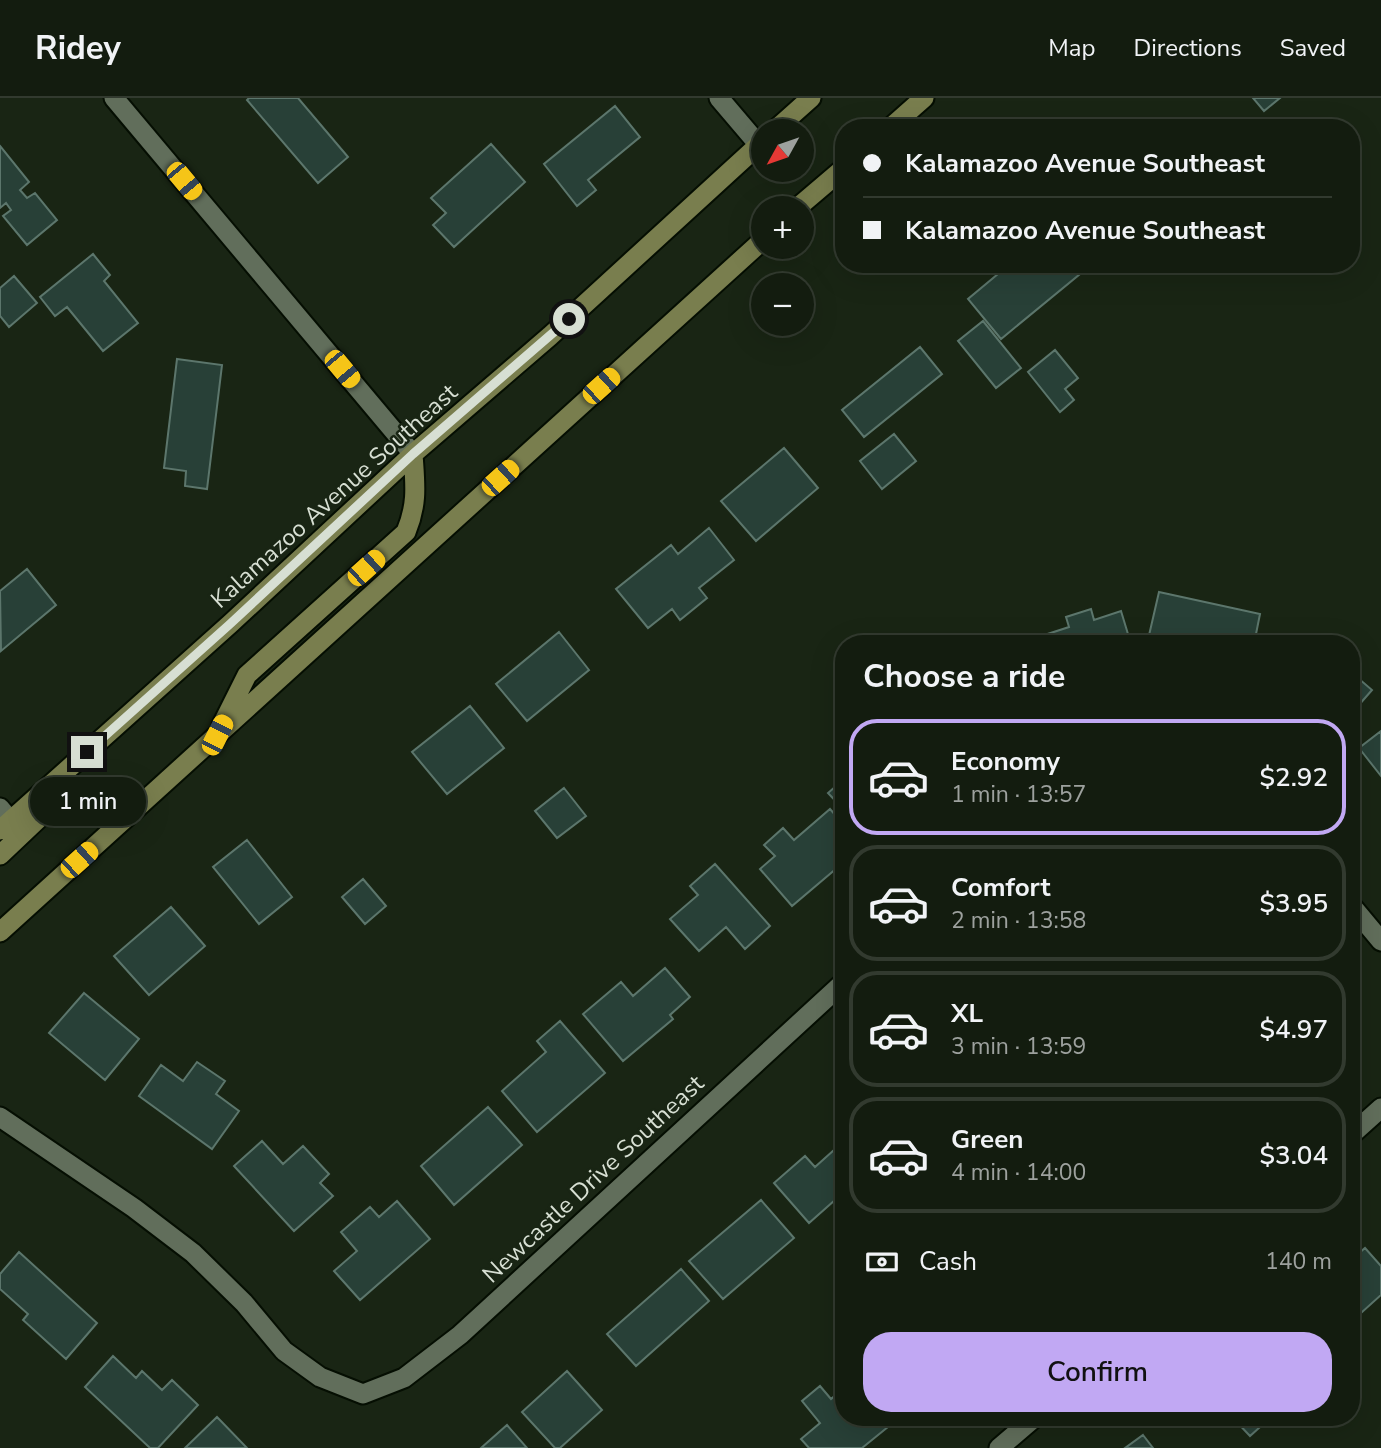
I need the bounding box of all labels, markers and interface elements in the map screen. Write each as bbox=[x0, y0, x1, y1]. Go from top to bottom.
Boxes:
text: Ridey bbox=[35, 26, 121, 71]
text: Map bbox=[1048, 32, 1095, 64]
text: Directions bbox=[1133, 32, 1242, 64]
text: Saved bbox=[1280, 32, 1346, 64]
north arrow bbox=[751, 119, 814, 182]
map controls bbox=[751, 119, 814, 336]
text: Kalamazoo Avenue Southeast bbox=[905, 146, 1265, 181]
car bbox=[163, 158, 206, 204]
button: + bbox=[751, 196, 814, 259]
text: Kalamazoo Avenue Southeast bbox=[905, 213, 1265, 248]
button: − bbox=[751, 273, 814, 336]
route start bbox=[553, 303, 585, 335]
car bbox=[321, 346, 364, 392]
car bbox=[579, 364, 624, 408]
street label: Kalamazoo Avenue Southeast bbox=[204, 376, 465, 615]
car bbox=[478, 456, 523, 500]
car bbox=[344, 546, 389, 590]
text: Choose a ride bbox=[863, 655, 1065, 698]
car bbox=[199, 712, 236, 758]
route end bbox=[71, 736, 103, 768]
text: Economy bbox=[951, 744, 1060, 779]
icon: car bbox=[867, 746, 930, 809]
text: $2.92 bbox=[1259, 760, 1328, 795]
callout: 1 min bbox=[29, 776, 145, 826]
text: 1 min · 13:57 bbox=[951, 779, 1086, 810]
text: 1 min bbox=[59, 786, 117, 817]
car bbox=[57, 838, 102, 882]
text: Comfort bbox=[951, 870, 1051, 905]
icon: car bbox=[867, 872, 930, 935]
text: $3.95 bbox=[1259, 886, 1328, 921]
text: 2 min · 13:58 bbox=[951, 905, 1086, 936]
text: XL bbox=[951, 996, 983, 1031]
icon: car bbox=[867, 998, 930, 1061]
text: $4.97 bbox=[1259, 1012, 1328, 1047]
text: 3 min · 13:59 bbox=[951, 1031, 1086, 1062]
street label: Newcastle Drive Southeast bbox=[475, 1067, 711, 1290]
text: Green bbox=[951, 1122, 1024, 1157]
icon: car bbox=[867, 1124, 930, 1187]
text: $3.04 bbox=[1259, 1138, 1328, 1173]
text: 4 min · 14:00 bbox=[951, 1157, 1086, 1188]
icon: cash bbox=[863, 1243, 901, 1281]
text: Cash bbox=[919, 1244, 977, 1279]
text: 140 m bbox=[1265, 1246, 1332, 1277]
button: Confirm bbox=[863, 1332, 1332, 1412]

